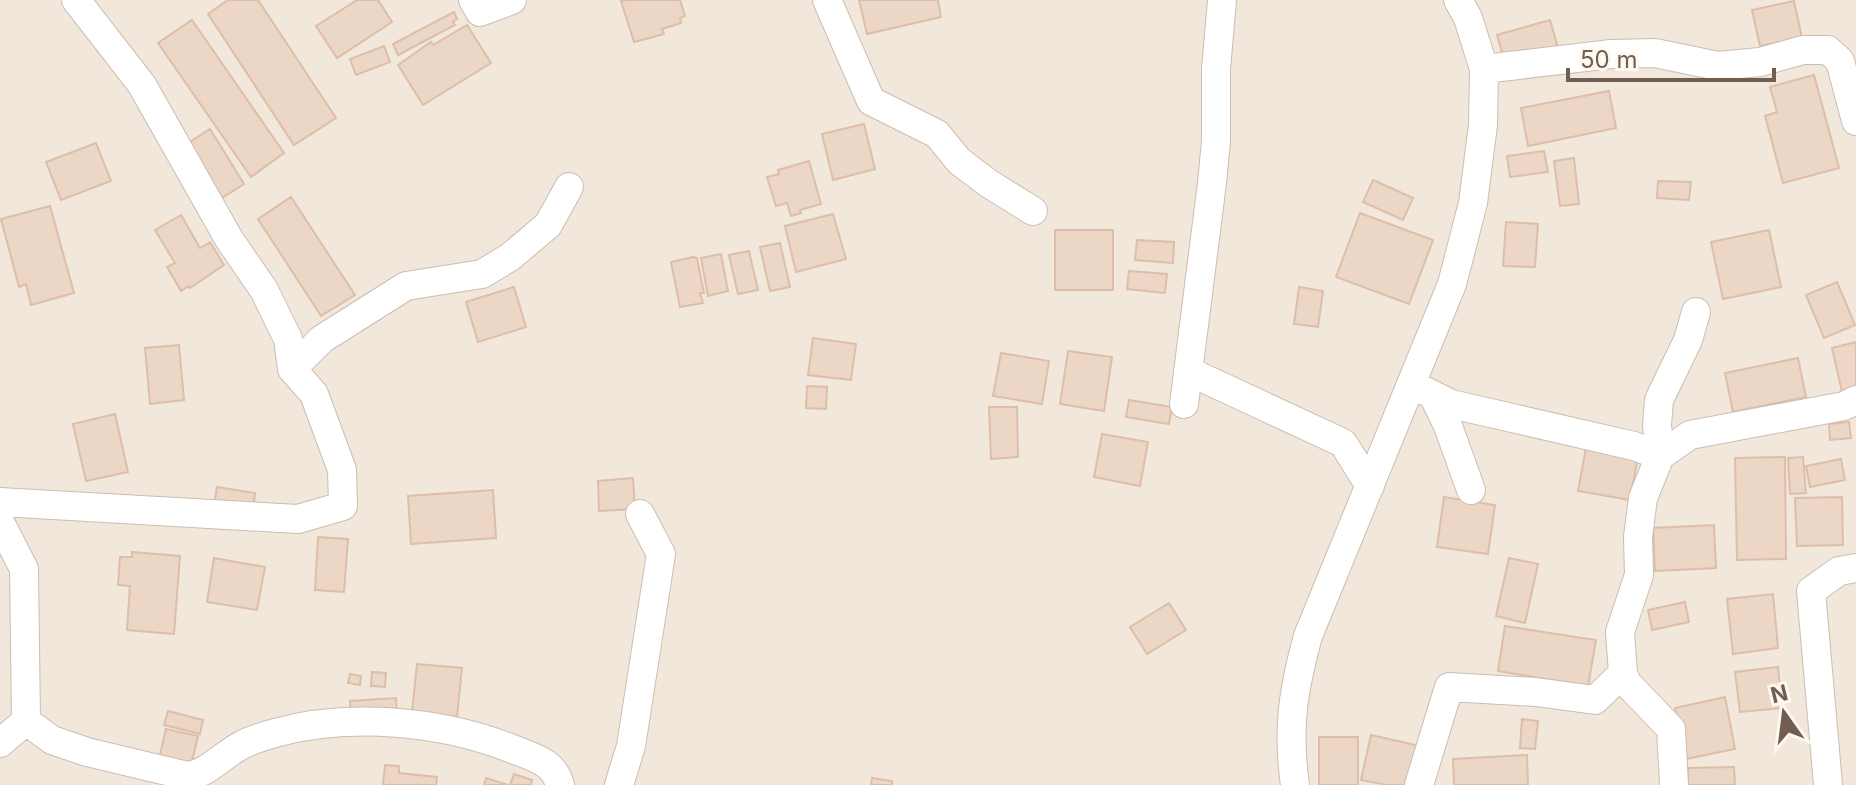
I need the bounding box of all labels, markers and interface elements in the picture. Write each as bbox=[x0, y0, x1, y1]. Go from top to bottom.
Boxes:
scale bar bbox=[1568, 32, 1774, 82]
text: 50 m bbox=[1580, 45, 1638, 74]
north arrow bbox=[1744, 673, 1824, 753]
text: N bbox=[1768, 679, 1790, 708]

